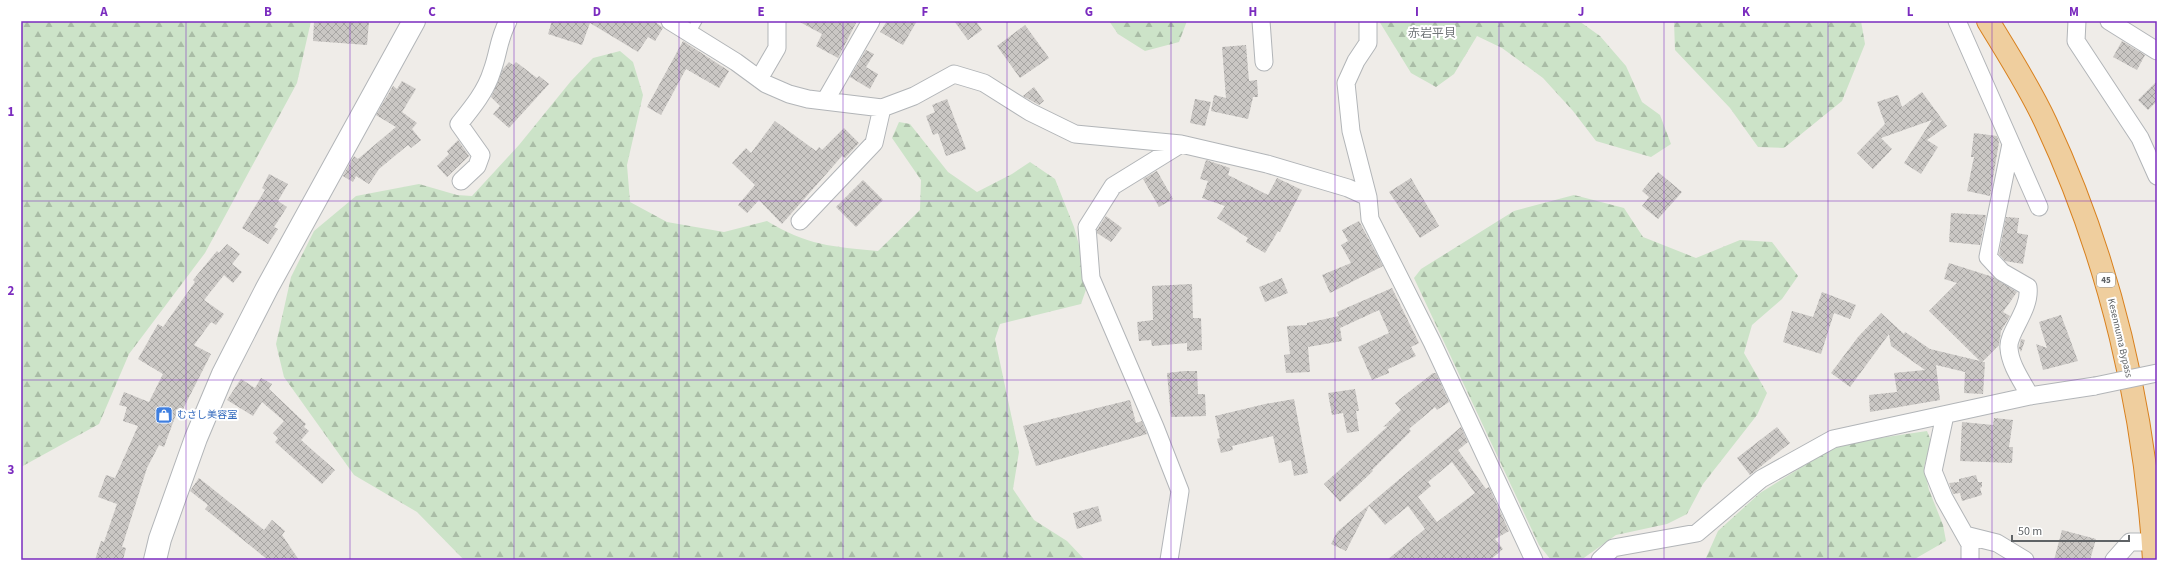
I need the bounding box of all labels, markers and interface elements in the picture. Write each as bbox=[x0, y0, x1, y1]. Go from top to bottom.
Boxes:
text: A bbox=[99, 3, 108, 21]
text: B bbox=[264, 3, 272, 21]
text: C bbox=[428, 3, 436, 21]
text: D bbox=[593, 3, 601, 21]
text: E bbox=[757, 3, 765, 21]
text: F bbox=[922, 3, 929, 21]
text: G bbox=[1085, 3, 1093, 21]
text: H bbox=[1249, 3, 1257, 21]
text: I bbox=[1415, 3, 1419, 21]
text: J bbox=[1578, 3, 1584, 21]
text: K bbox=[1742, 3, 1751, 21]
text: L bbox=[1907, 3, 1914, 21]
text: M bbox=[2069, 3, 2079, 21]
district label: 赤岩平貝 bbox=[1408, 25, 1456, 42]
text: 1 bbox=[8, 103, 15, 121]
road number: 45 bbox=[2097, 273, 2115, 287]
text: 2 bbox=[8, 282, 15, 300]
street label: Kesennuma Bypass bbox=[2104, 297, 2136, 379]
shop icon: むさし美容室 bbox=[154, 405, 174, 425]
place label: むさし美容室 bbox=[177, 408, 237, 422]
text: 3 bbox=[8, 461, 15, 479]
scale bar bbox=[2012, 517, 2129, 543]
text: 50 m bbox=[2018, 523, 2042, 540]

